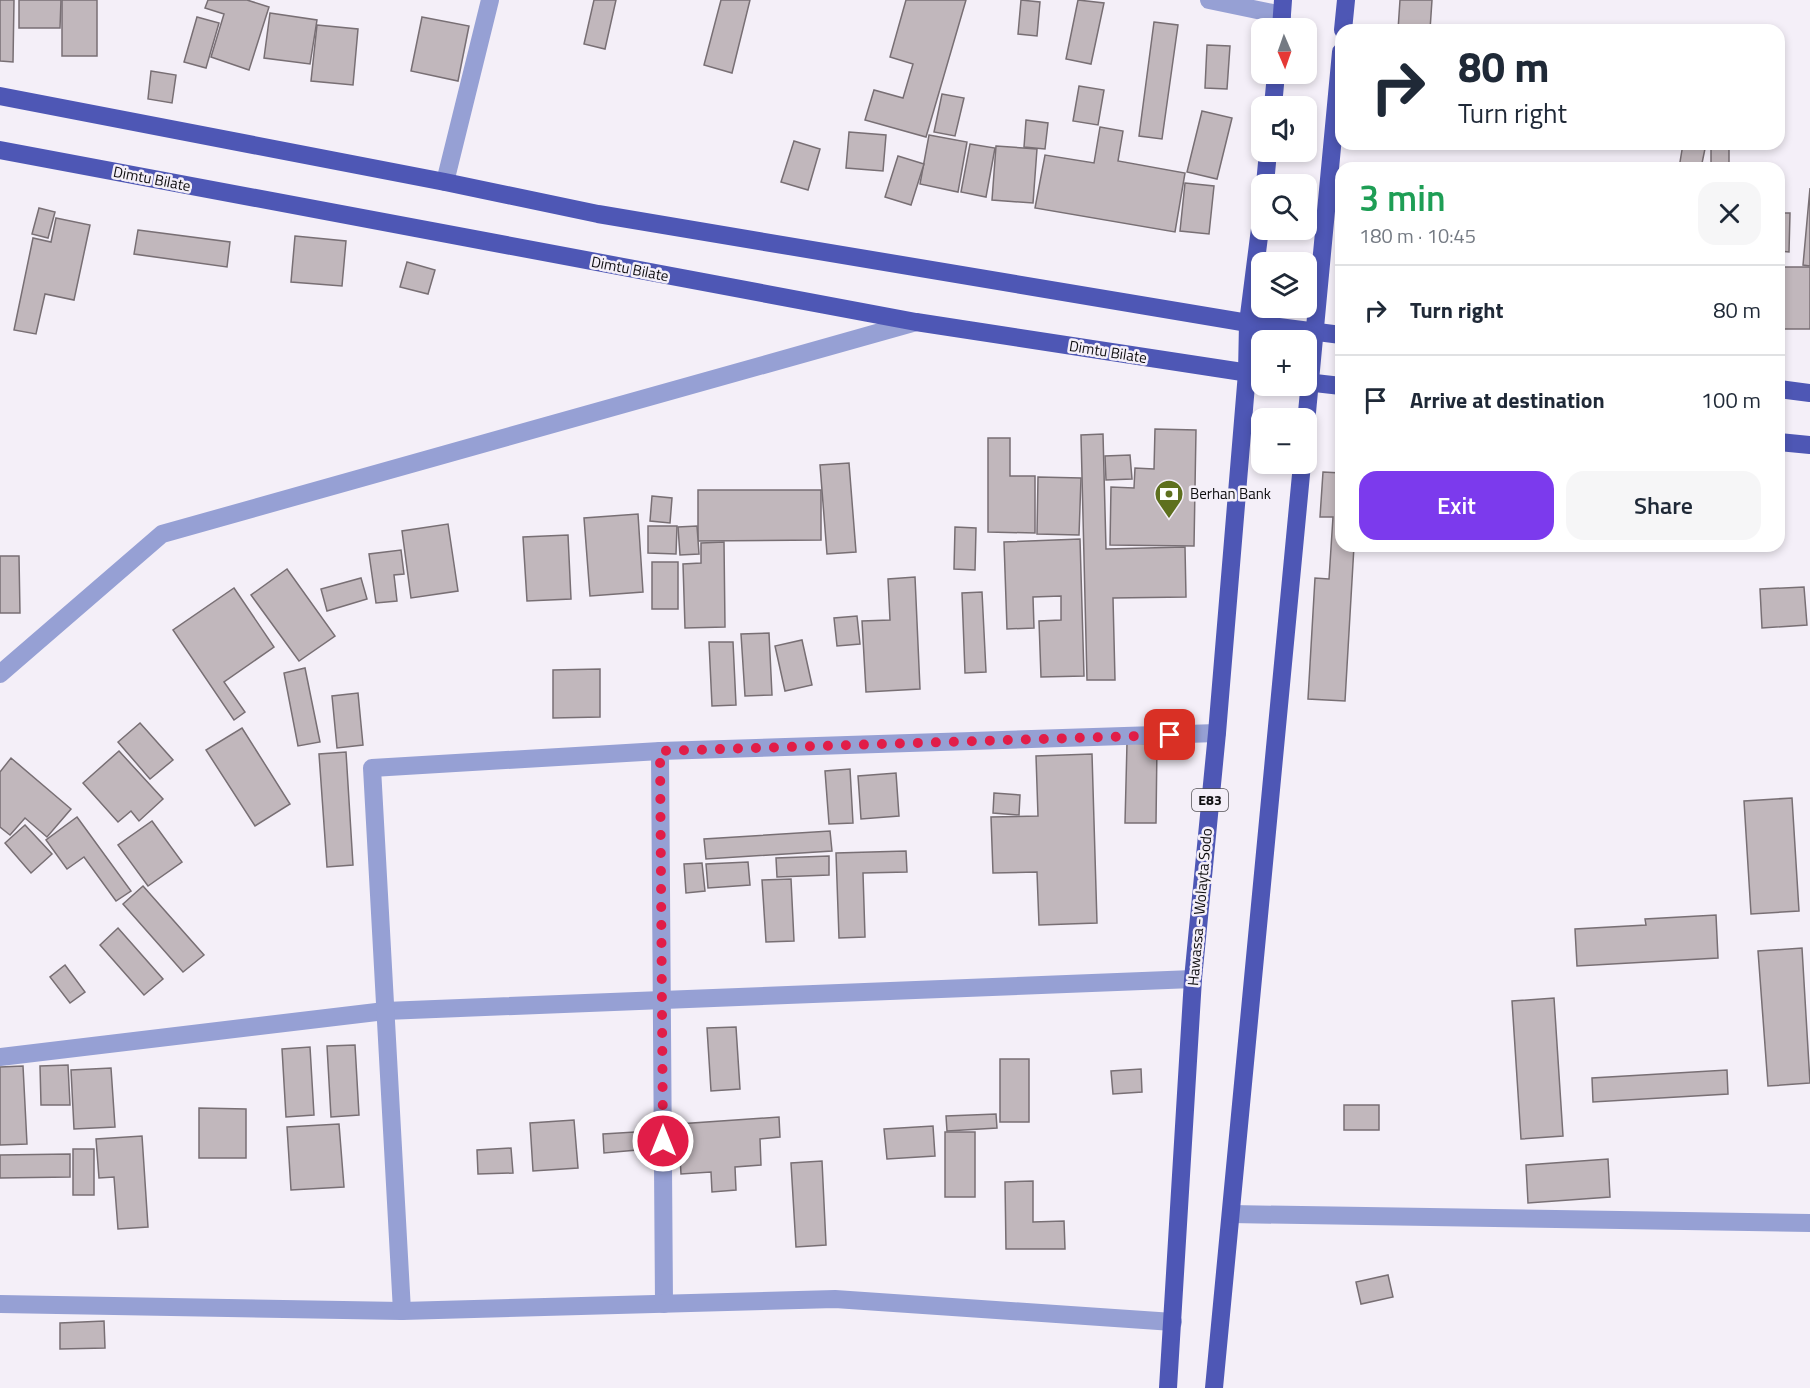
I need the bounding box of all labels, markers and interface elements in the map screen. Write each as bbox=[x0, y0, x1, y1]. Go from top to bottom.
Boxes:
north arrow bbox=[1251, 18, 1317, 84]
map controls bbox=[1251, 18, 1317, 474]
text: 80 m bbox=[1458, 34, 1550, 98]
icon: right bbox=[1359, 48, 1437, 126]
text: Turn right bbox=[1458, 92, 1567, 133]
button: sound bbox=[1251, 96, 1317, 162]
street label: Dimtu Bilate bbox=[111, 160, 193, 197]
text: 3 min bbox=[1359, 170, 1446, 225]
button: search bbox=[1251, 174, 1317, 240]
button: close bbox=[1698, 182, 1761, 245]
text: 180 m · 10:45 bbox=[1359, 220, 1476, 251]
street label: Dimtu Bilate bbox=[589, 250, 671, 287]
button: layers bbox=[1251, 252, 1317, 318]
text: Turn right bbox=[1410, 293, 1504, 327]
text: 80 m bbox=[1713, 293, 1761, 327]
icon: right bbox=[1359, 294, 1392, 327]
button: + bbox=[1251, 330, 1317, 396]
street label: Dimtu Bilate bbox=[1068, 334, 1149, 369]
text: Arrive at destination bbox=[1410, 383, 1605, 417]
text: 100 m bbox=[1701, 383, 1761, 417]
icon: arrive bbox=[1359, 384, 1392, 417]
button: − bbox=[1251, 408, 1317, 474]
button: Exit bbox=[1359, 471, 1554, 540]
button: Share bbox=[1566, 471, 1761, 540]
bank icon: Berhan Bank bbox=[1153, 478, 1185, 520]
place label: Berhan Bank bbox=[1190, 482, 1271, 505]
pin bbox=[1144, 709, 1195, 760]
icon: arrive bbox=[1153, 718, 1186, 751]
road number: E83 bbox=[1192, 789, 1228, 811]
street label: Hawassa - Wolayta Sodo bbox=[1181, 827, 1218, 987]
position arrow bbox=[631, 1109, 695, 1173]

